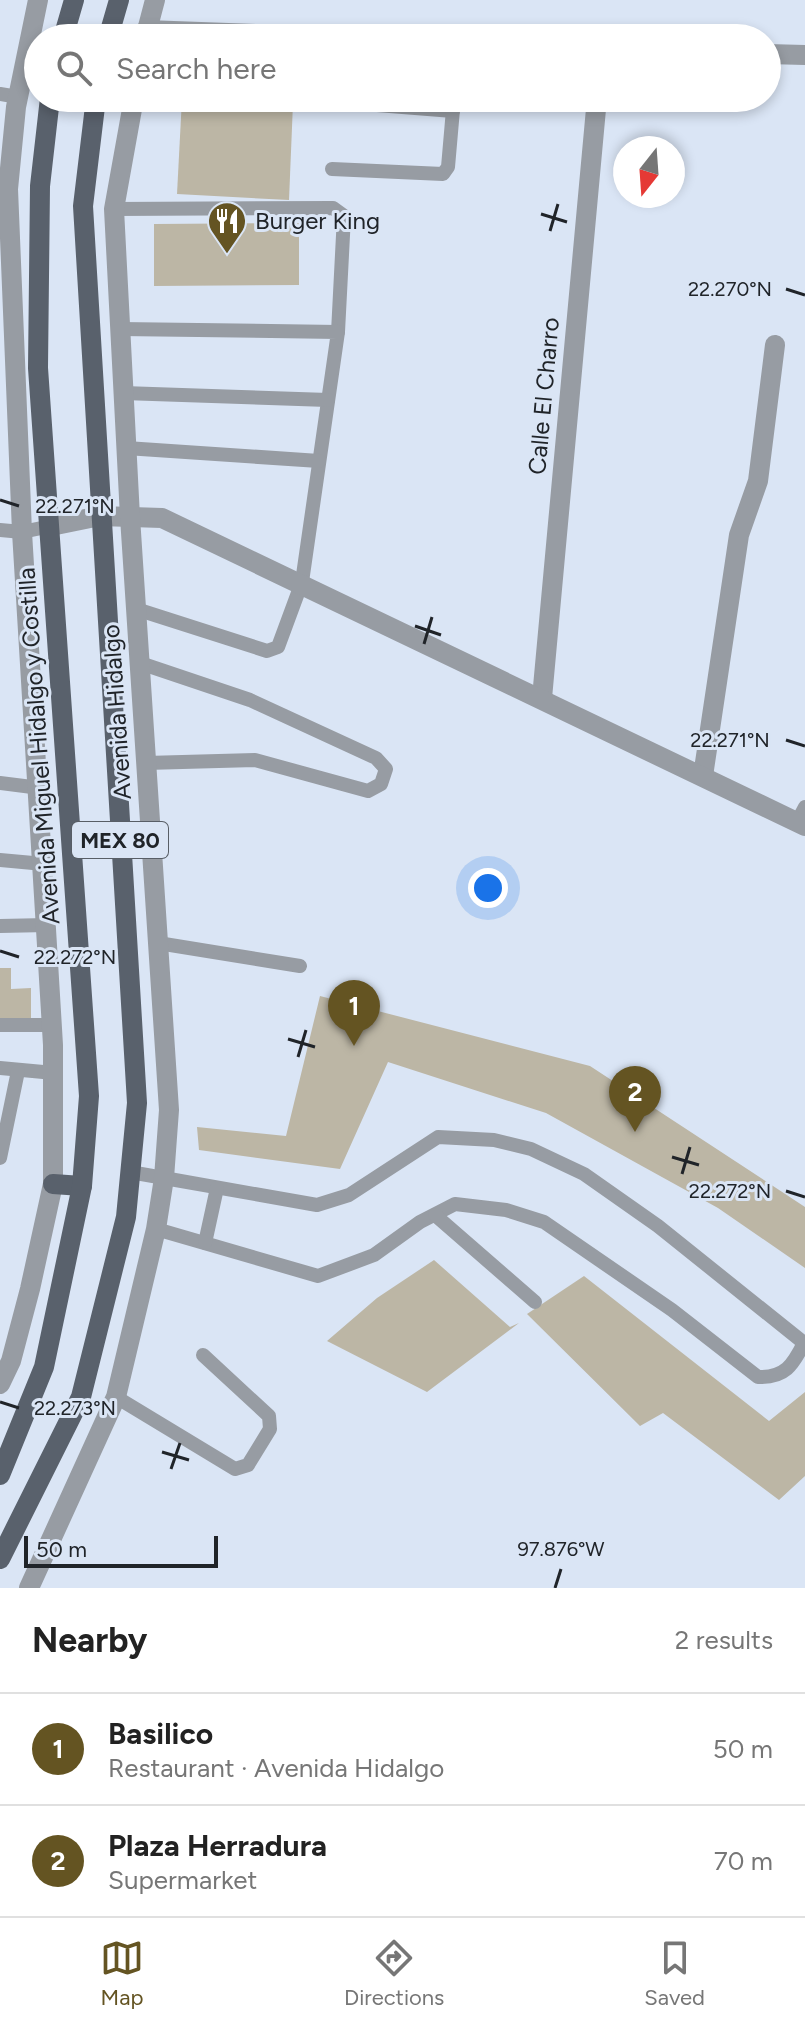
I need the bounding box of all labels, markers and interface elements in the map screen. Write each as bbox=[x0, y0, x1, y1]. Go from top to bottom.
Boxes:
search box bbox=[24, 24, 781, 112]
icon: search bbox=[52, 46, 96, 90]
text: Search here bbox=[116, 50, 276, 87]
north arrow bbox=[613, 136, 685, 208]
restaurant icon: Burger King bbox=[206, 200, 248, 255]
place label: Burger King bbox=[255, 206, 380, 235]
text: 22.270°N bbox=[688, 277, 772, 301]
street label: Calle El Charro bbox=[522, 316, 565, 476]
text: 22.271°N bbox=[35, 494, 115, 518]
street label: Avenida Miguel Hidalgo y Costilla bbox=[12, 567, 65, 925]
street label: Avenida Hidalgo bbox=[96, 623, 137, 801]
text: 22.271°N bbox=[690, 728, 770, 752]
road number: MEX 80 bbox=[72, 822, 168, 858]
your location bbox=[468, 868, 508, 908]
text: 22.272°N bbox=[34, 945, 116, 969]
pin: 1 bbox=[328, 980, 380, 1046]
pin: 2 bbox=[609, 1066, 661, 1132]
text: 22.272°N bbox=[689, 1179, 771, 1203]
text: 22.273°N bbox=[34, 1396, 116, 1420]
scale bar bbox=[24, 1532, 218, 1568]
text: 50 m bbox=[36, 1536, 87, 1563]
text: 97.876°W bbox=[517, 1537, 605, 1561]
text: Nearby bbox=[32, 1620, 147, 1661]
text: 2 results bbox=[675, 1624, 773, 1656]
text: Basilico bbox=[108, 1715, 213, 1752]
text: 1 bbox=[53, 1733, 63, 1765]
text: 50 m bbox=[713, 1733, 773, 1765]
text: Restaurant · Avenida Hidalgo bbox=[108, 1752, 444, 1784]
text: Plaza Herradura bbox=[108, 1827, 327, 1864]
text: 2 bbox=[50, 1845, 66, 1877]
text: 70 m bbox=[714, 1845, 773, 1877]
text: Supermarket bbox=[108, 1864, 257, 1896]
tab: Map bbox=[100, 1936, 144, 2011]
tab: Directions bbox=[344, 1936, 444, 2011]
tab: Saved bbox=[644, 1936, 705, 2011]

